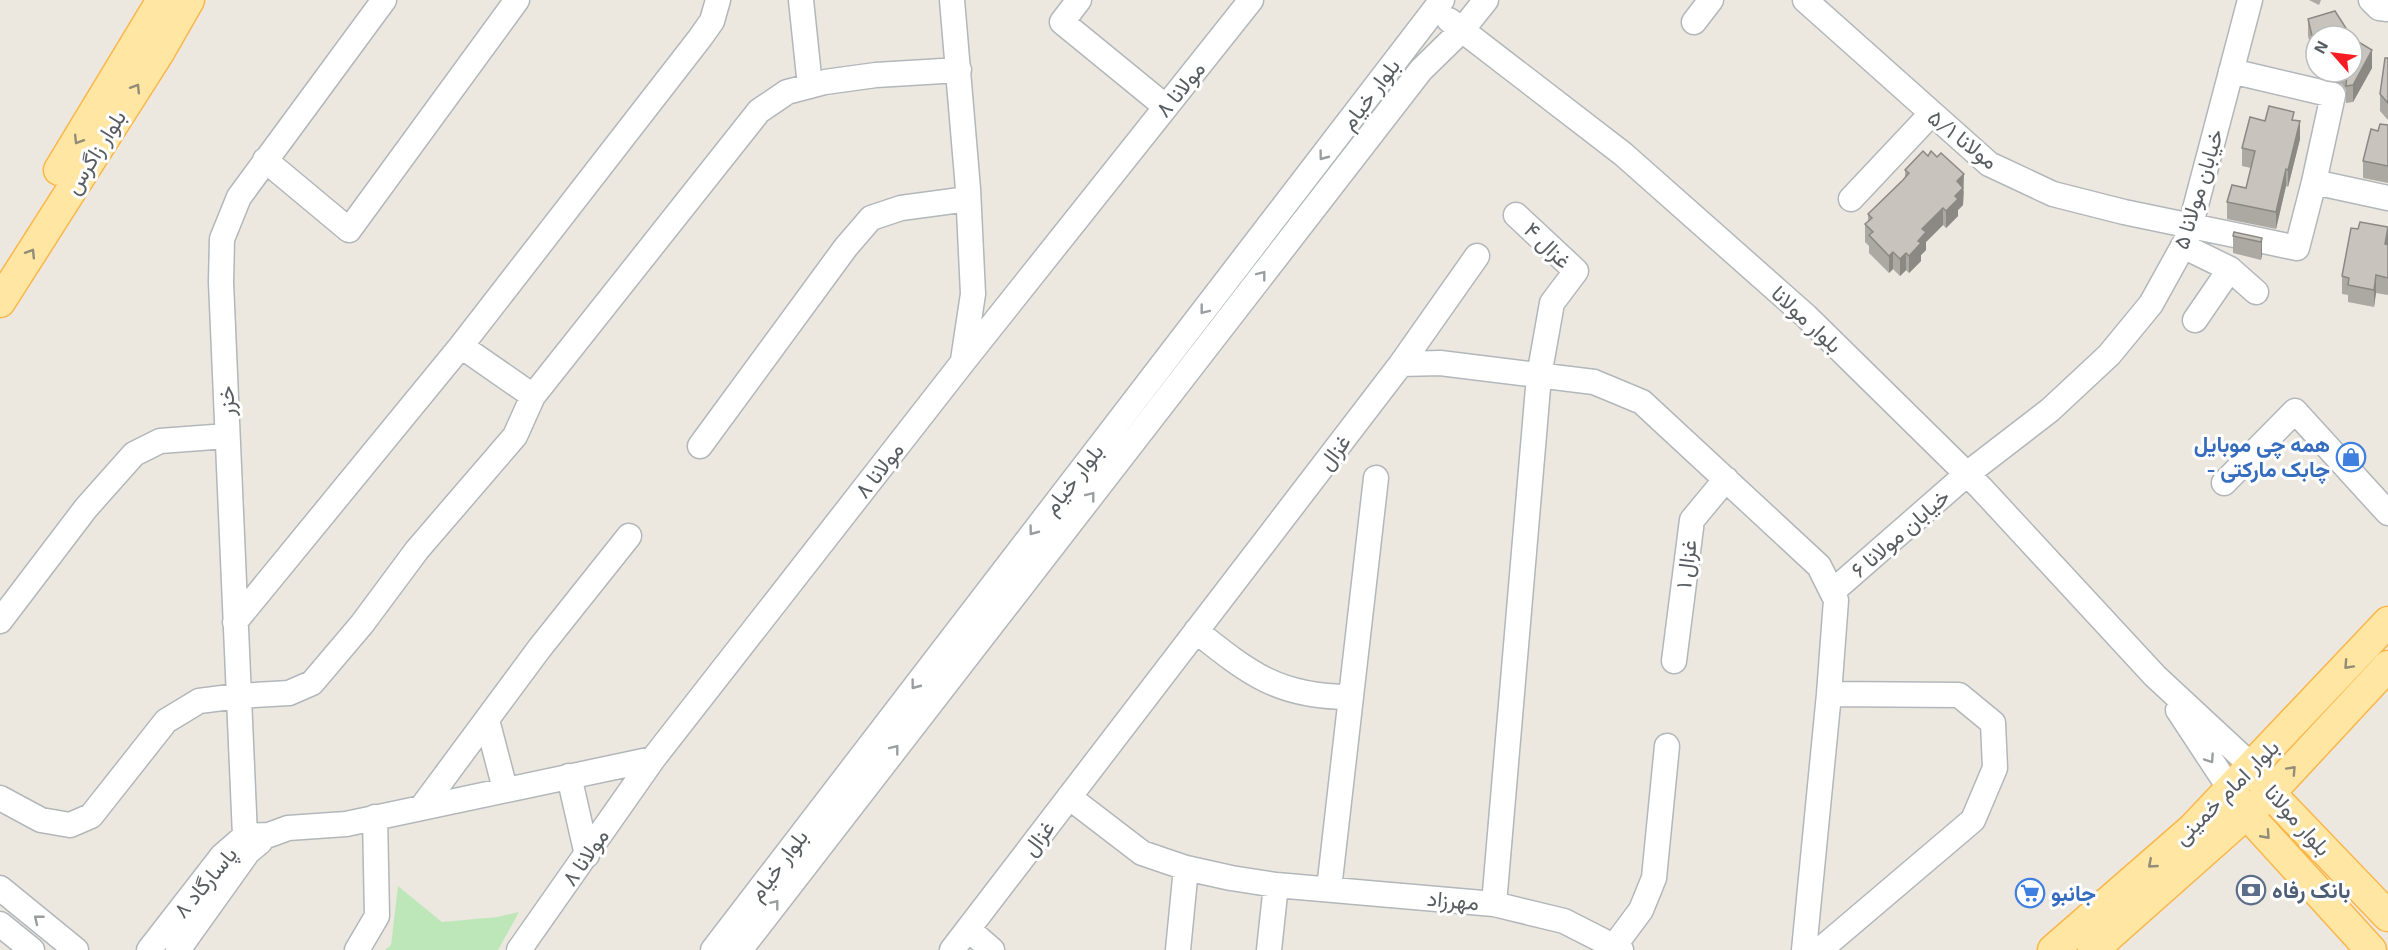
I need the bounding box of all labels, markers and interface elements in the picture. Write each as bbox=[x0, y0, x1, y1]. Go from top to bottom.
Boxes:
north arrow bbox=[2304, 24, 2364, 84]
text: N bbox=[2309, 37, 2331, 56]
street label: بلوار خیام bbox=[1334, 53, 1407, 136]
street label: مولانا ۸ bbox=[1149, 55, 1211, 123]
one-way arrow bbox=[128, 84, 139, 95]
street label: مولانا ۵/۱ bbox=[1922, 103, 2004, 175]
street label: بلوار زاگرس bbox=[58, 105, 132, 199]
street label: خیابان مولانا ۵ bbox=[2166, 125, 2230, 253]
one-way arrow bbox=[73, 134, 85, 144]
one-way arrow bbox=[1320, 149, 1331, 160]
street label: غزال ۴ bbox=[1518, 216, 1578, 274]
one-way arrow bbox=[24, 249, 35, 260]
one-way arrow bbox=[1255, 271, 1266, 282]
street label: بلوار مولانا bbox=[1766, 279, 1848, 359]
one-way arrow bbox=[1201, 303, 1212, 314]
street label: خزر bbox=[211, 385, 241, 418]
street label: غزال bbox=[1311, 429, 1357, 475]
place label: همه چی موبایل - چابک مارکتی bbox=[2194, 430, 2330, 485]
street label: مولانا ۸ bbox=[848, 436, 910, 504]
street label: بلوار خیام bbox=[1037, 438, 1110, 521]
shop icon: همه چی موبایل - چابک مارکتی bbox=[2335, 441, 2367, 473]
street label: خیابان مولانا ۶ bbox=[1845, 482, 1955, 584]
one-way arrow bbox=[1084, 491, 1095, 502]
one-way arrow bbox=[1030, 524, 1041, 535]
street label: غزال ۱ bbox=[1669, 538, 1703, 590]
one-way arrow bbox=[2344, 659, 2355, 669]
one-way arrow bbox=[911, 679, 922, 690]
street label: بلوار امام خمینی bbox=[2167, 733, 2286, 852]
one-way arrow bbox=[887, 745, 898, 756]
one-way arrow bbox=[2203, 753, 2214, 764]
one-way arrow bbox=[2284, 766, 2295, 777]
street label: بلوار مولانا bbox=[2259, 778, 2337, 862]
street label: غزال bbox=[1015, 815, 1061, 861]
street label: مولانا ۸ bbox=[555, 823, 615, 891]
street label: بلوار خیام bbox=[742, 824, 815, 907]
one-way arrow bbox=[2259, 828, 2270, 839]
street label: پاسارگاد ۸ bbox=[167, 840, 244, 924]
one-way arrow bbox=[2148, 857, 2159, 868]
bank icon: بانک رفاه bbox=[2235, 874, 2267, 906]
place label: بانک رفاه bbox=[2272, 876, 2350, 904]
supermarket icon: جانبو bbox=[2014, 877, 2046, 909]
place label: جانبو bbox=[2051, 879, 2096, 907]
street label: مهرزاد bbox=[1426, 884, 1480, 916]
one-way arrow bbox=[768, 899, 779, 910]
one-way arrow bbox=[34, 915, 45, 926]

